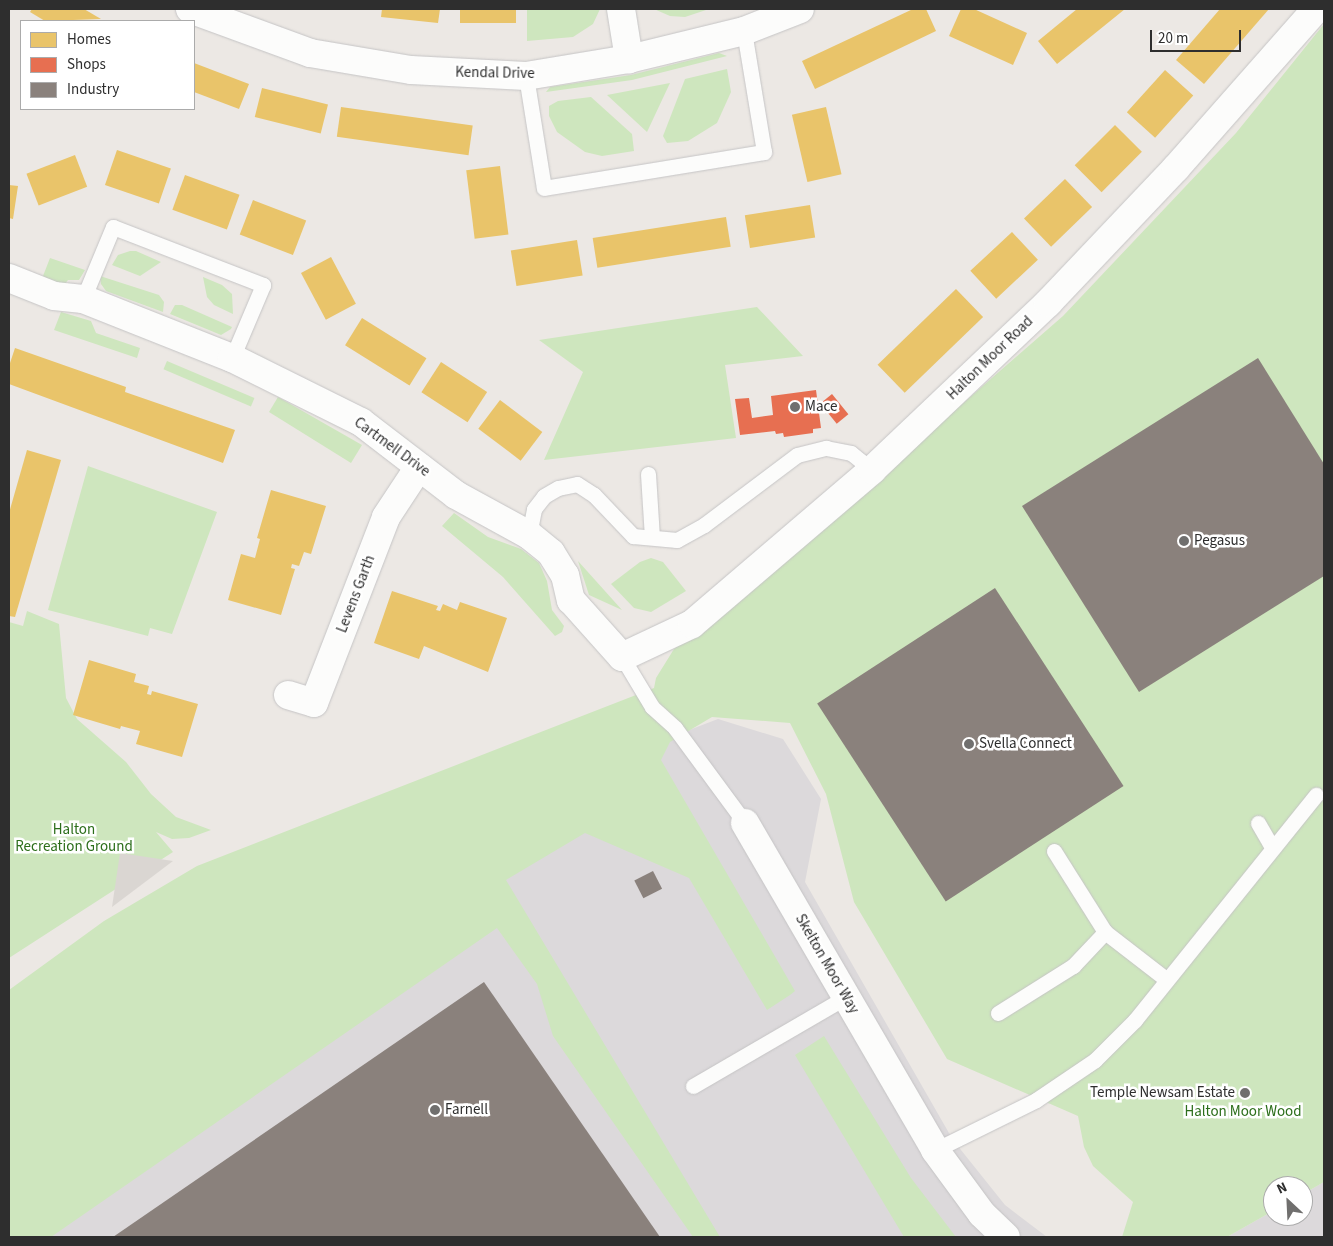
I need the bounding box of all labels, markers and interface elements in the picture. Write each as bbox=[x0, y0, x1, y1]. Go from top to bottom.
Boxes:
legend bbox=[20, 20, 195, 110]
scale bar bbox=[1153, 20, 1244, 52]
text: 20 m bbox=[1158, 28, 1188, 49]
text: Homes bbox=[67, 29, 111, 50]
text: Shops bbox=[67, 54, 106, 75]
street label: Kendal Drive bbox=[455, 63, 535, 83]
text: Industry bbox=[67, 79, 119, 100]
street label: Halton Moor Road bbox=[943, 312, 1037, 404]
place label: Mace bbox=[805, 398, 837, 416]
marker: Mace bbox=[789, 401, 801, 413]
street label: Cartmell Drive bbox=[351, 413, 433, 481]
place label: Pegasus bbox=[1194, 532, 1245, 550]
marker: Pegasus bbox=[1178, 535, 1190, 547]
street label: Levens Garth bbox=[333, 553, 379, 635]
place label: Svella Connect bbox=[979, 735, 1072, 753]
marker: Svella Connect bbox=[963, 738, 975, 750]
park label: Halton Recreation Ground bbox=[15, 820, 133, 855]
street label: Skelton Moor Way bbox=[791, 911, 863, 1017]
place label: Temple Newsam Estate bbox=[1090, 1084, 1235, 1102]
marker: Temple Newsam Estate bbox=[1239, 1087, 1251, 1099]
place label: Farnell bbox=[445, 1101, 488, 1119]
park label: Halton Moor Wood bbox=[1184, 1103, 1302, 1121]
marker: Farnell bbox=[429, 1104, 441, 1116]
north arrow bbox=[1263, 1176, 1313, 1226]
text: N bbox=[1274, 1177, 1291, 1199]

